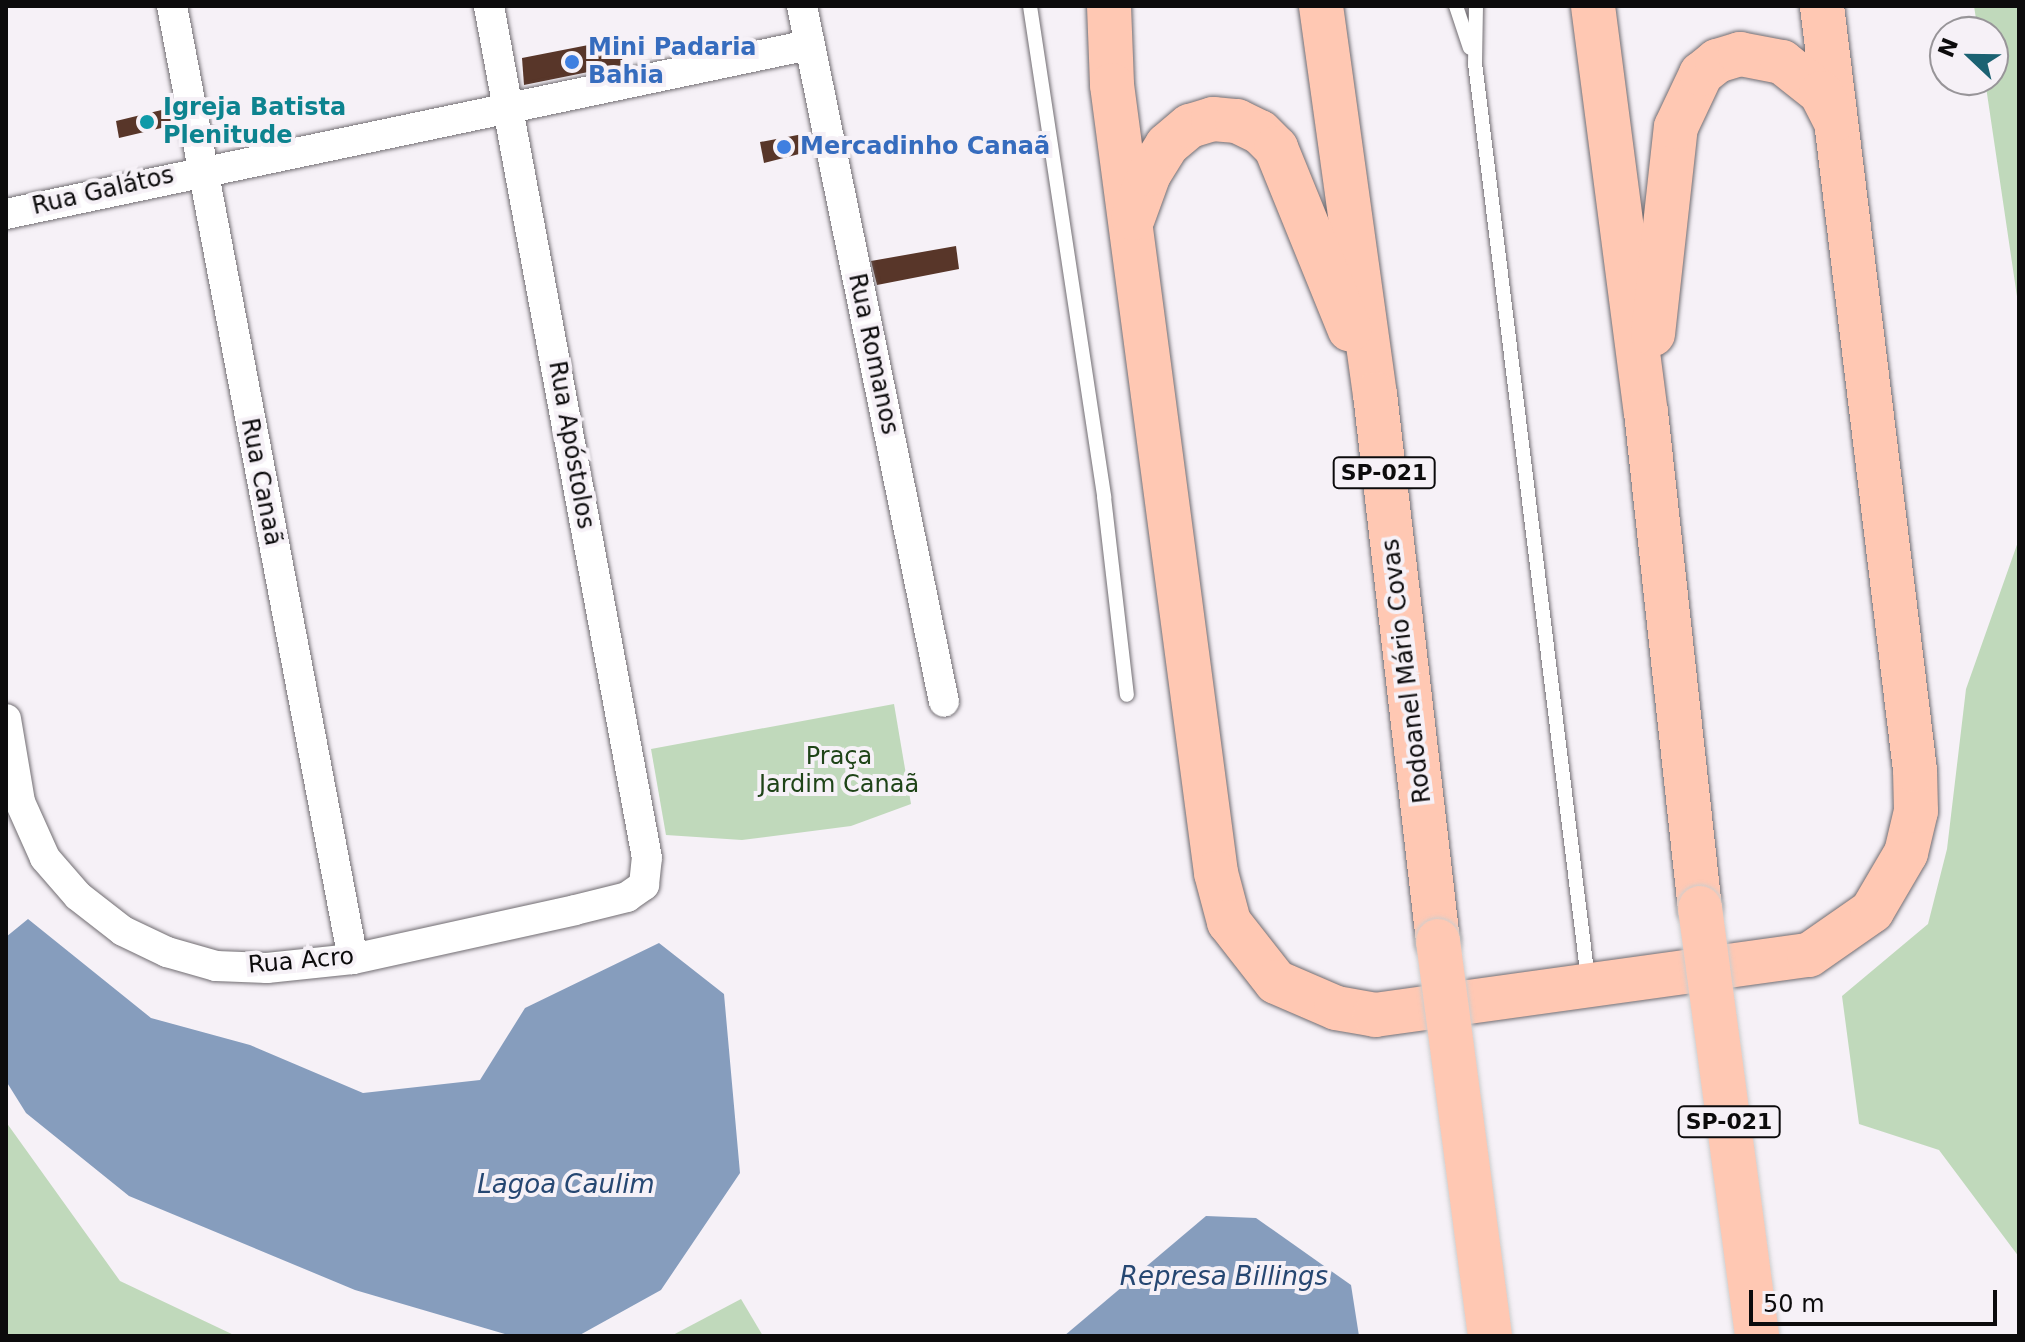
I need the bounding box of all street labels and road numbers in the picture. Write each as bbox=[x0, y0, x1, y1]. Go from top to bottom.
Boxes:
street label: Rua Galátos bbox=[29, 161, 177, 221]
street label: Rua Romanos bbox=[842, 271, 904, 437]
street label: Rua Apóstolos bbox=[542, 359, 600, 531]
street label: Rua Canaã bbox=[235, 416, 287, 548]
road number: SP-021 bbox=[1332, 455, 1436, 491]
street label: Rodoanel Mário Covas bbox=[1376, 537, 1438, 805]
street label: Rua Acro bbox=[247, 942, 355, 980]
road number: SP-021 bbox=[1677, 1104, 1781, 1140]

